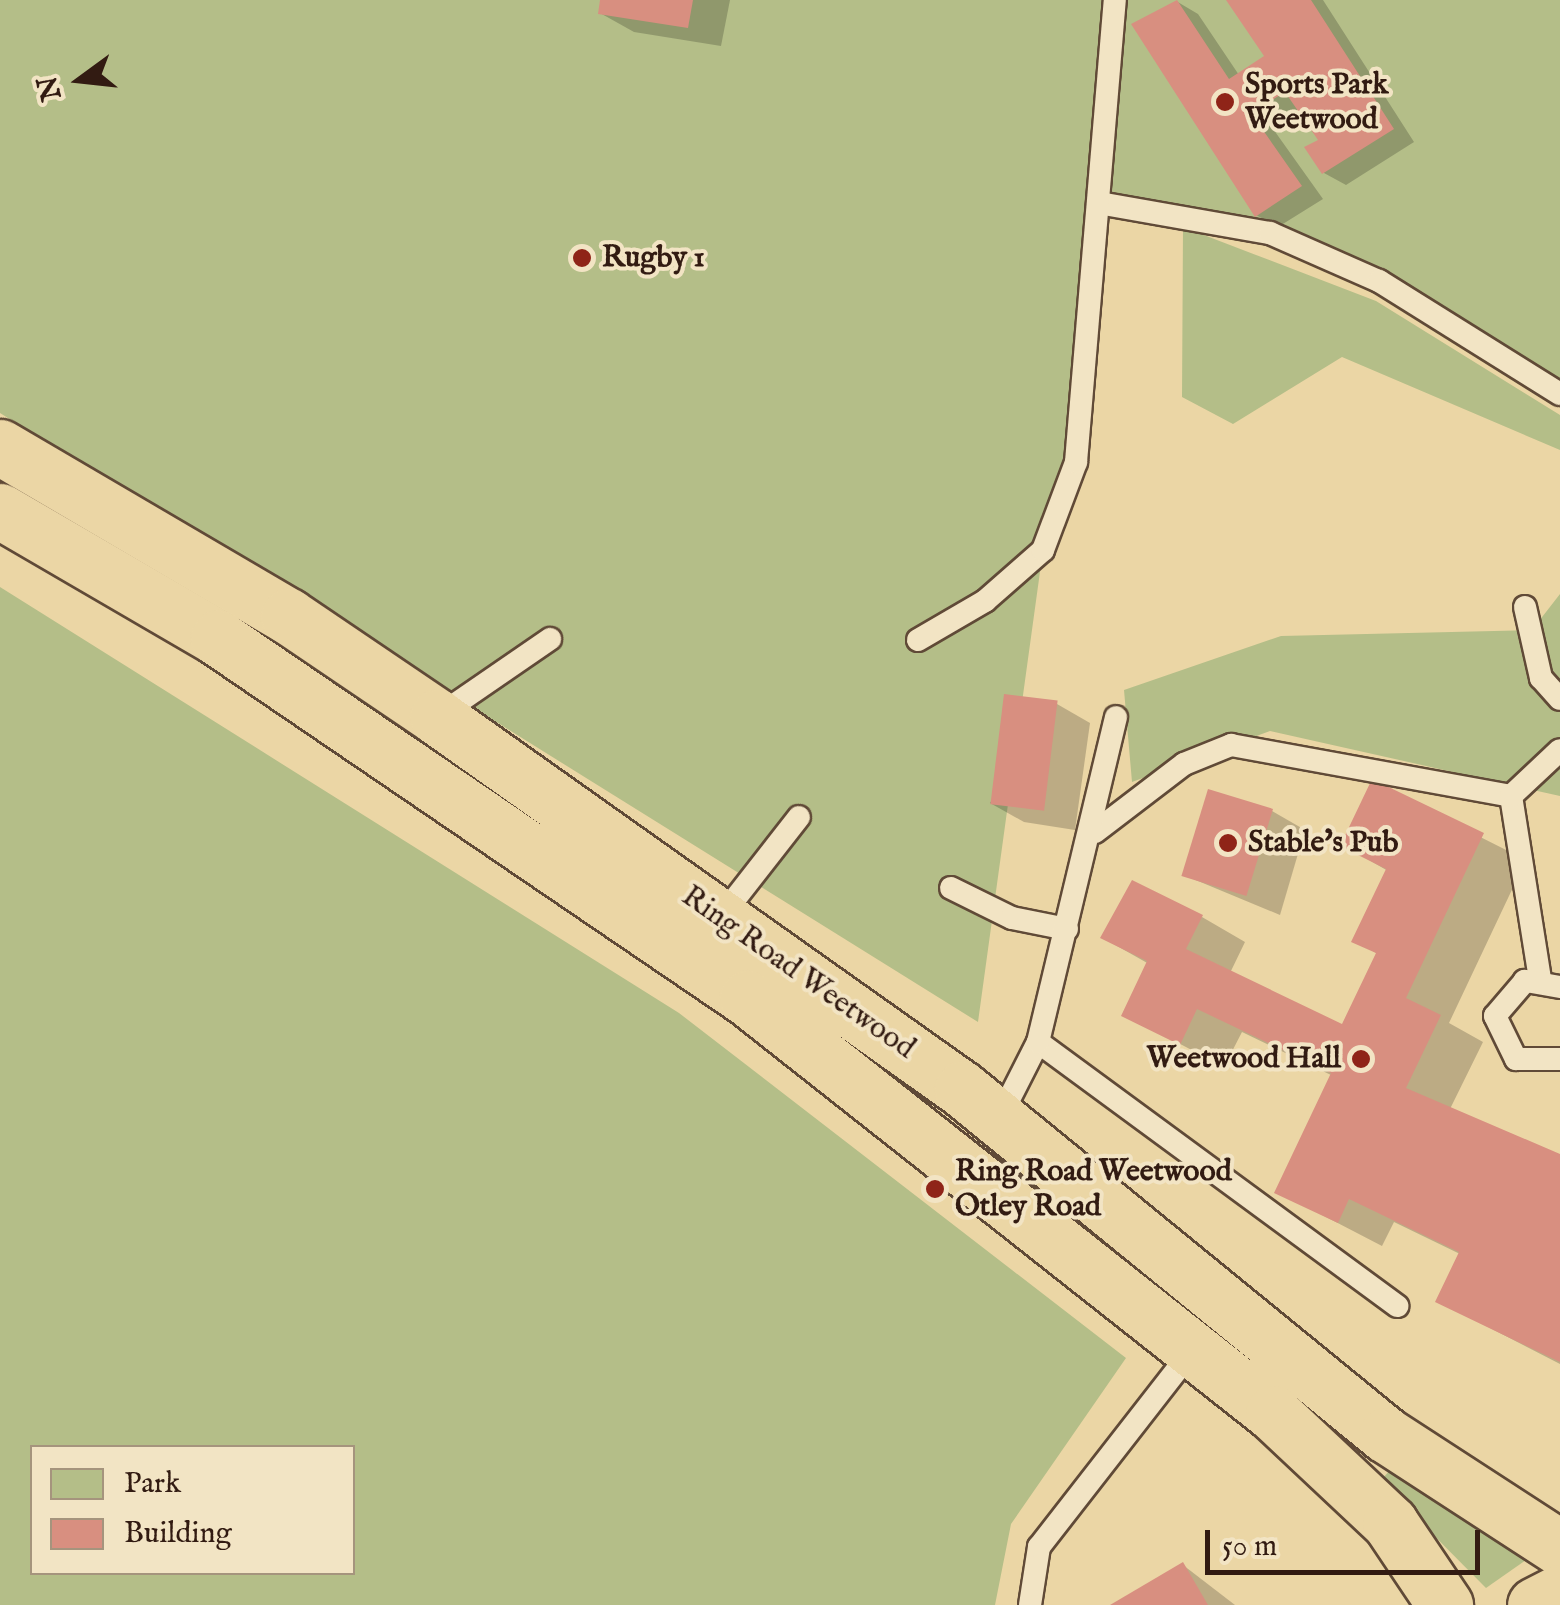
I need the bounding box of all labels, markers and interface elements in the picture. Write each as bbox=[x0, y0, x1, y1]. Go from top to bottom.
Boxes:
north arrow bbox=[30, 30, 130, 130]
place label: Sports Park Weetwood bbox=[1245, 67, 1388, 138]
text: N bbox=[31, 72, 71, 104]
marker: Sports Park Weetwood bbox=[1214, 91, 1236, 113]
place label: Rugby 1 bbox=[602, 240, 705, 276]
marker: Rugby 1 bbox=[571, 247, 593, 269]
place label: Stable's Pub bbox=[1248, 825, 1398, 861]
marker: Stable's Pub bbox=[1217, 832, 1239, 854]
street label: Ring Road Weetwood bbox=[674, 879, 922, 1067]
place label: Weetwood Hall bbox=[1147, 1041, 1341, 1077]
marker: Weetwood Hall bbox=[1350, 1048, 1372, 1070]
place label: Ring Road Weetwood Otley Road bbox=[955, 1154, 1232, 1224]
marker: Ring Road Weetwood Otley Road bbox=[924, 1178, 946, 1200]
legend bbox=[30, 1445, 355, 1575]
text: Park bbox=[124, 1465, 181, 1503]
scale bar bbox=[1210, 1510, 1485, 1572]
text: Building bbox=[124, 1515, 232, 1553]
text: 50 m bbox=[1222, 1528, 1277, 1566]

